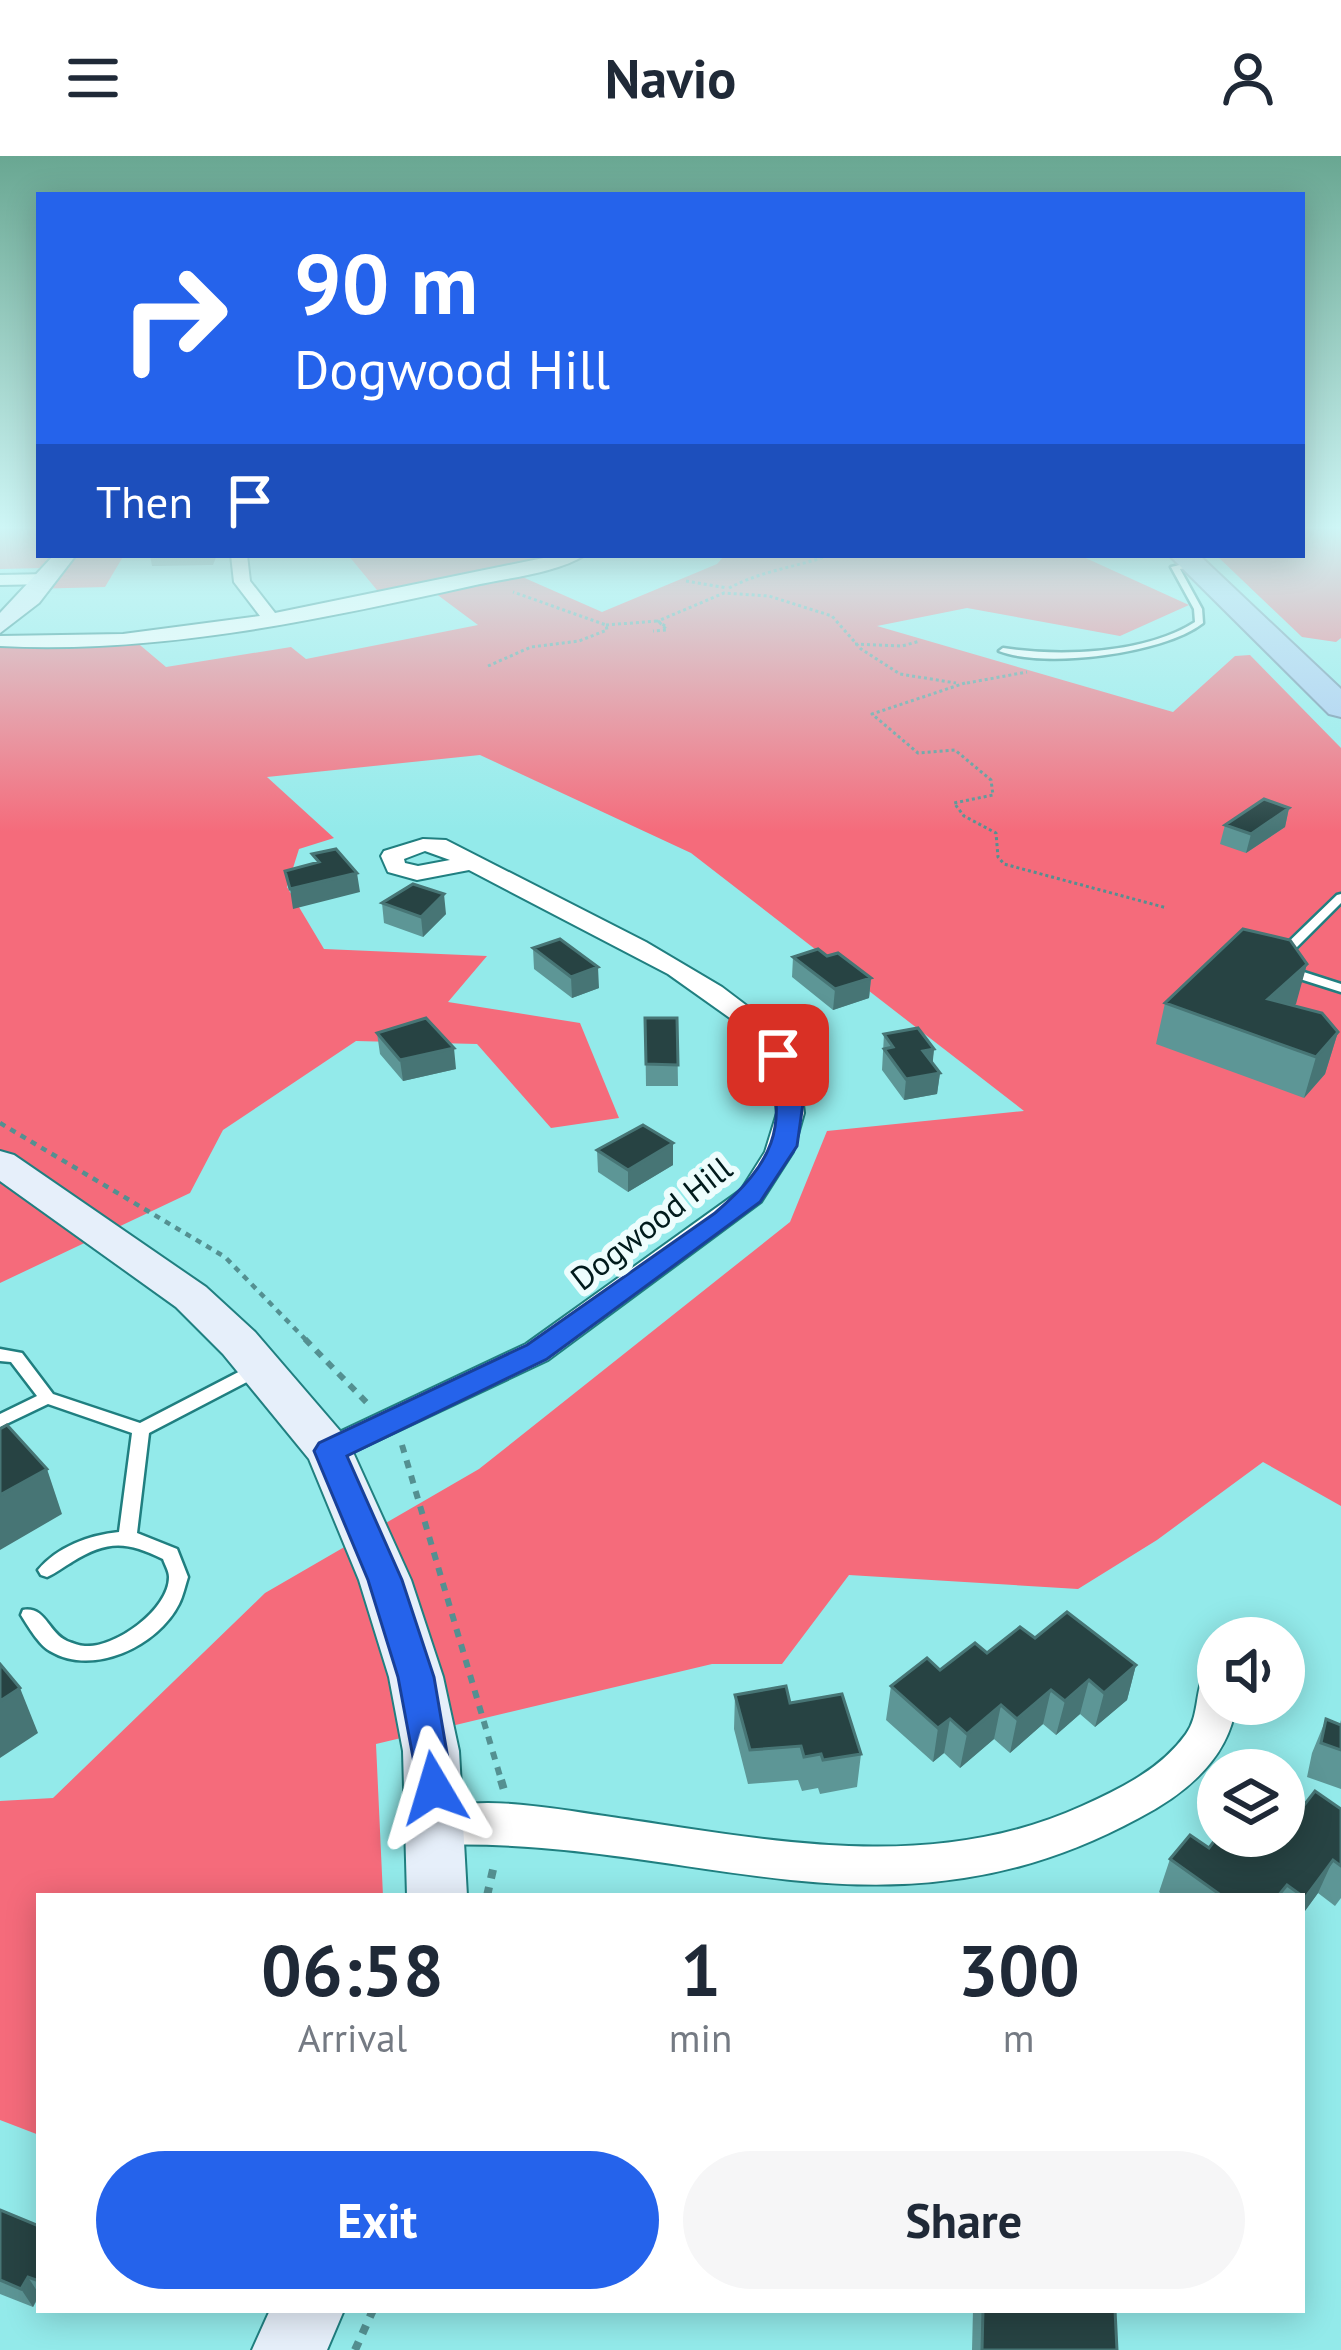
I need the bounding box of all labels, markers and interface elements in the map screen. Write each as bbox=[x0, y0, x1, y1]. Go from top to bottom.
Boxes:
text: Navio bbox=[605, 43, 736, 113]
icon: menu bbox=[60, 45, 126, 111]
icon: person bbox=[1215, 45, 1281, 111]
text: 90 m bbox=[294, 228, 478, 337]
icon: right bbox=[96, 240, 252, 396]
text: Dogwood Hill bbox=[294, 334, 610, 404]
icon: arrive bbox=[217, 468, 283, 534]
text: Then bbox=[96, 472, 193, 530]
pin bbox=[727, 1004, 829, 1106]
icon: arrive bbox=[745, 1022, 811, 1088]
street label: Dogwood Hill bbox=[561, 1146, 740, 1299]
map controls bbox=[1197, 1617, 1305, 1857]
button: sound bbox=[1197, 1617, 1305, 1725]
position arrow bbox=[371, 1725, 497, 1851]
button: layers bbox=[1197, 1749, 1305, 1857]
text: 06:58 bbox=[261, 1923, 444, 2016]
text: 1 bbox=[680, 1923, 721, 2016]
text: 300 bbox=[957, 1923, 1080, 2016]
text: Arrival bbox=[298, 2012, 407, 2063]
text: min bbox=[669, 2012, 732, 2063]
text: m bbox=[1003, 2012, 1034, 2063]
button: Exit bbox=[96, 2151, 659, 2289]
button: Share bbox=[683, 2151, 1245, 2289]

